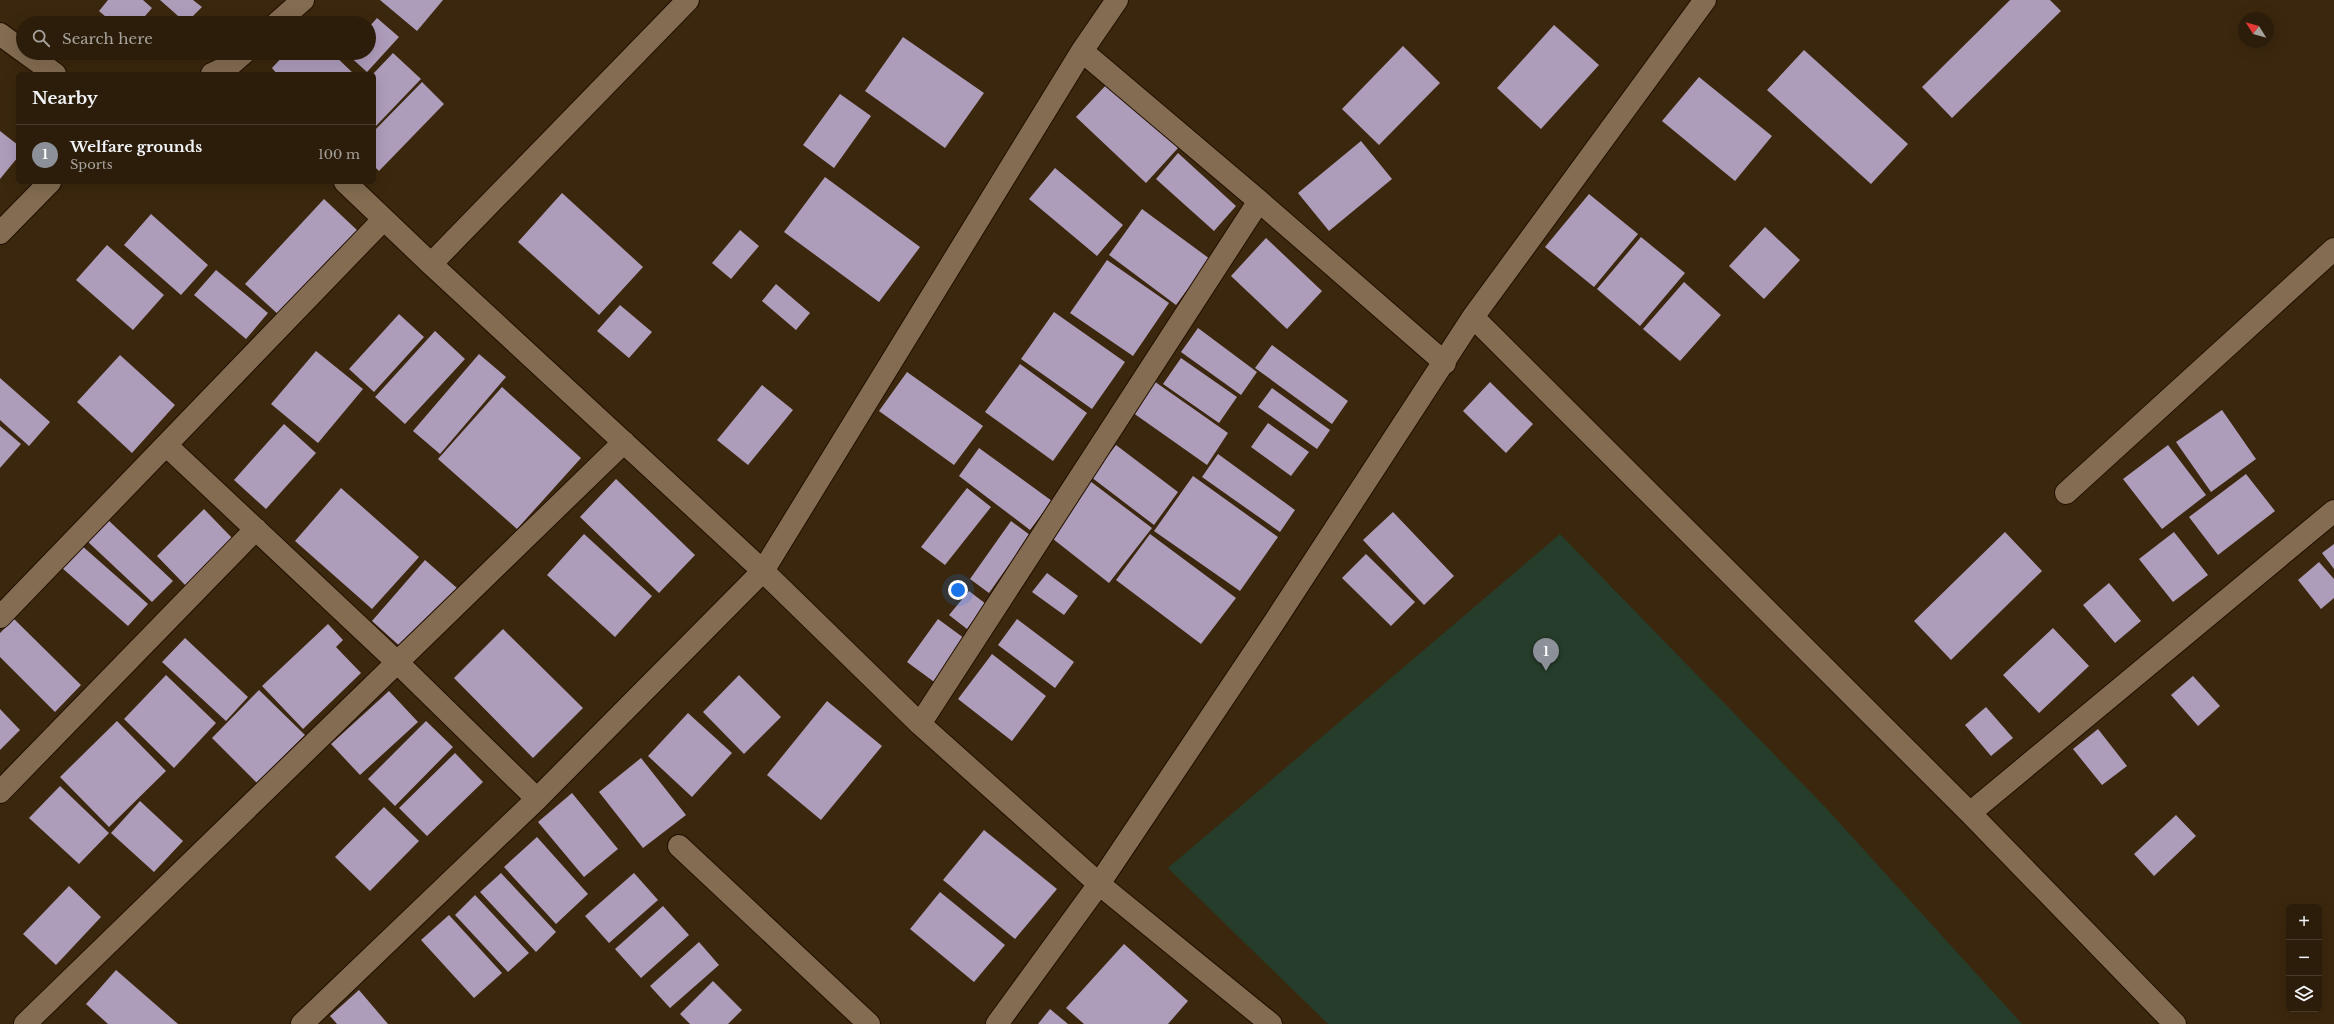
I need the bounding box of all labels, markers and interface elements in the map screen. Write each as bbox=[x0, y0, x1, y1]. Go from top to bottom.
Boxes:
north arrow bbox=[2238, 12, 2274, 48]
search box bbox=[16, 16, 376, 60]
icon: search bbox=[30, 27, 52, 49]
text: Search here bbox=[62, 29, 153, 48]
text: Nearby bbox=[32, 88, 98, 109]
text: Welfare grounds bbox=[70, 137, 202, 156]
text: 1 bbox=[42, 146, 48, 163]
text: 100 m bbox=[318, 146, 360, 163]
text: Sports bbox=[70, 156, 113, 173]
your location bbox=[948, 580, 968, 600]
pin: 1 bbox=[1533, 638, 1559, 671]
map controls bbox=[2286, 904, 2322, 1012]
button: + bbox=[2286, 904, 2322, 940]
button: − bbox=[2286, 940, 2322, 976]
button: layers bbox=[2286, 976, 2322, 1012]

